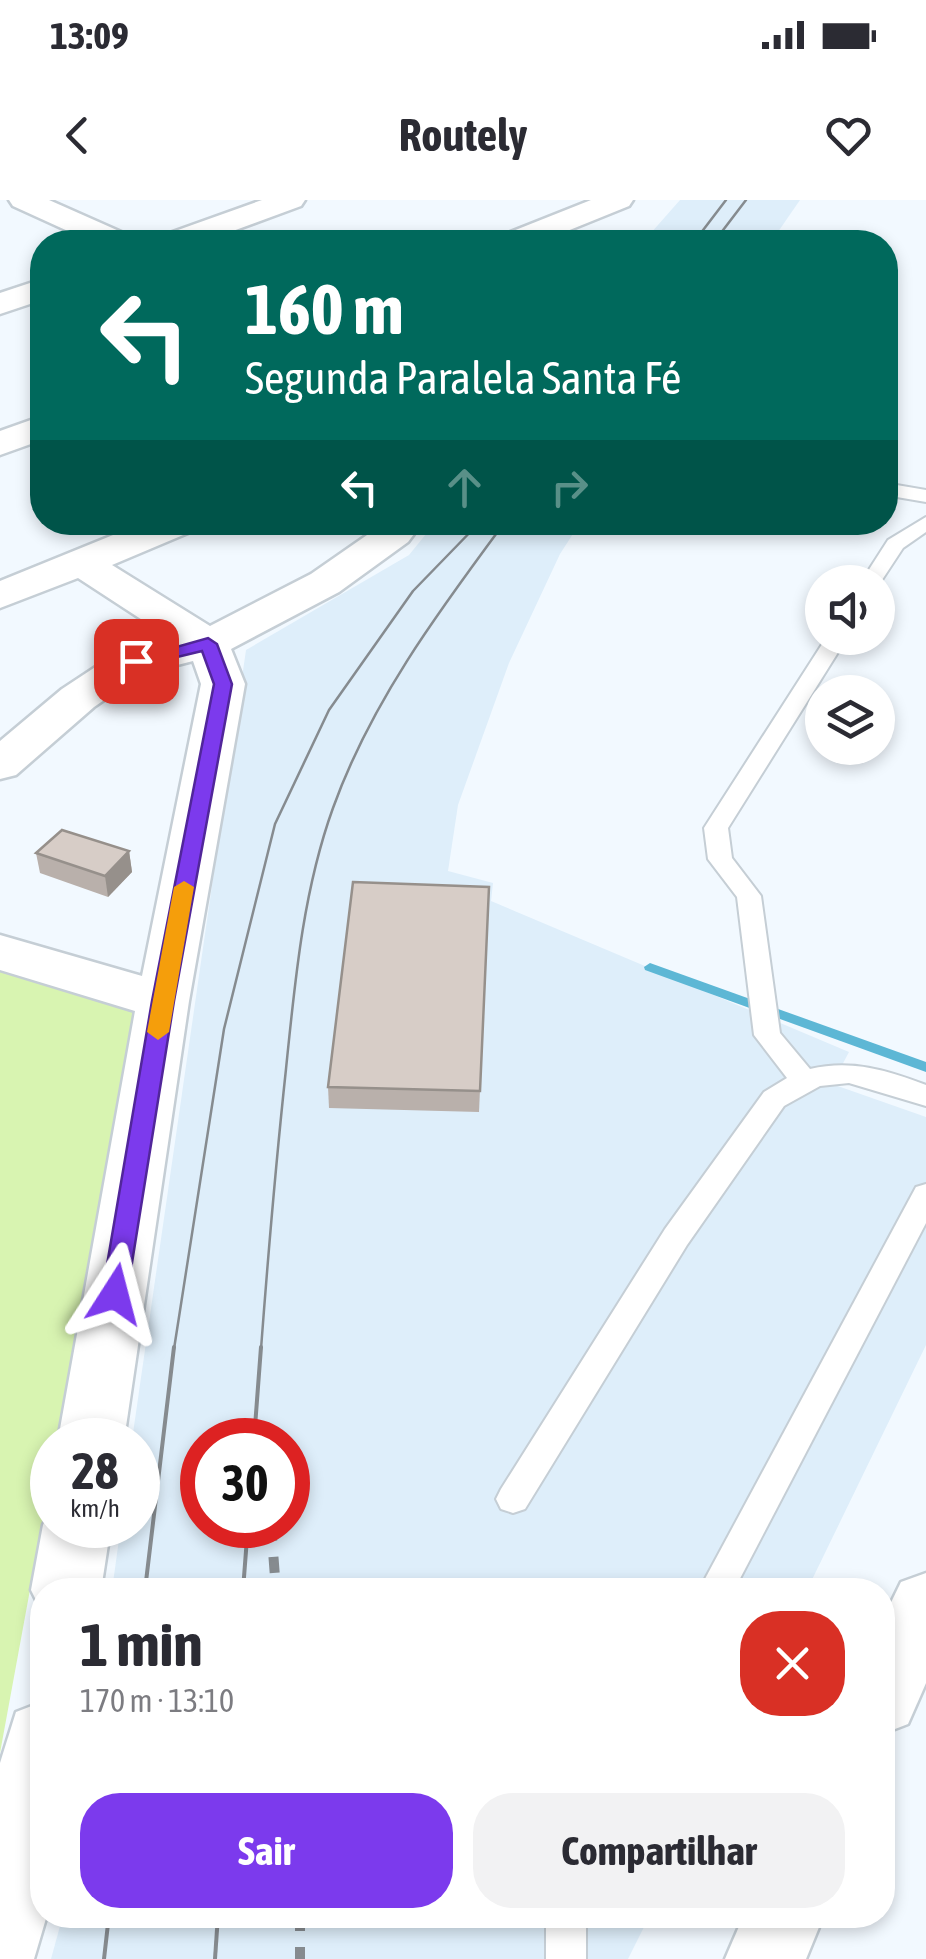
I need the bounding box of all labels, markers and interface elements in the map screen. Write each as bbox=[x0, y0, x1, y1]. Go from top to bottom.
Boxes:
text: 13:09 bbox=[50, 14, 129, 57]
icon: back bbox=[50, 108, 105, 163]
icon: heart bbox=[821, 108, 876, 163]
text: Routely bbox=[399, 109, 527, 161]
text: 160 m bbox=[245, 269, 404, 349]
icon: left bbox=[80, 270, 210, 400]
text: Segunda Paralela Santa Fé bbox=[245, 352, 681, 404]
icon: left bbox=[332, 460, 387, 515]
icon: ahead bbox=[437, 460, 492, 515]
icon: right bbox=[542, 460, 597, 515]
map controls bbox=[805, 565, 895, 765]
button: sound bbox=[805, 565, 895, 655]
pin bbox=[94, 619, 179, 704]
icon: arrive bbox=[109, 634, 164, 689]
button: layers bbox=[805, 675, 895, 765]
position arrow bbox=[63, 1242, 167, 1346]
speed limit sign: 30 bbox=[180, 1418, 310, 1548]
text: 28 bbox=[71, 1442, 118, 1500]
text: km/h bbox=[70, 1494, 120, 1522]
text: 1 min bbox=[80, 1610, 203, 1679]
button: close bbox=[740, 1611, 845, 1716]
text: 170 m · 13:10 bbox=[80, 1682, 234, 1719]
button: Sair bbox=[80, 1793, 453, 1908]
button: Compartilhar bbox=[473, 1793, 845, 1908]

